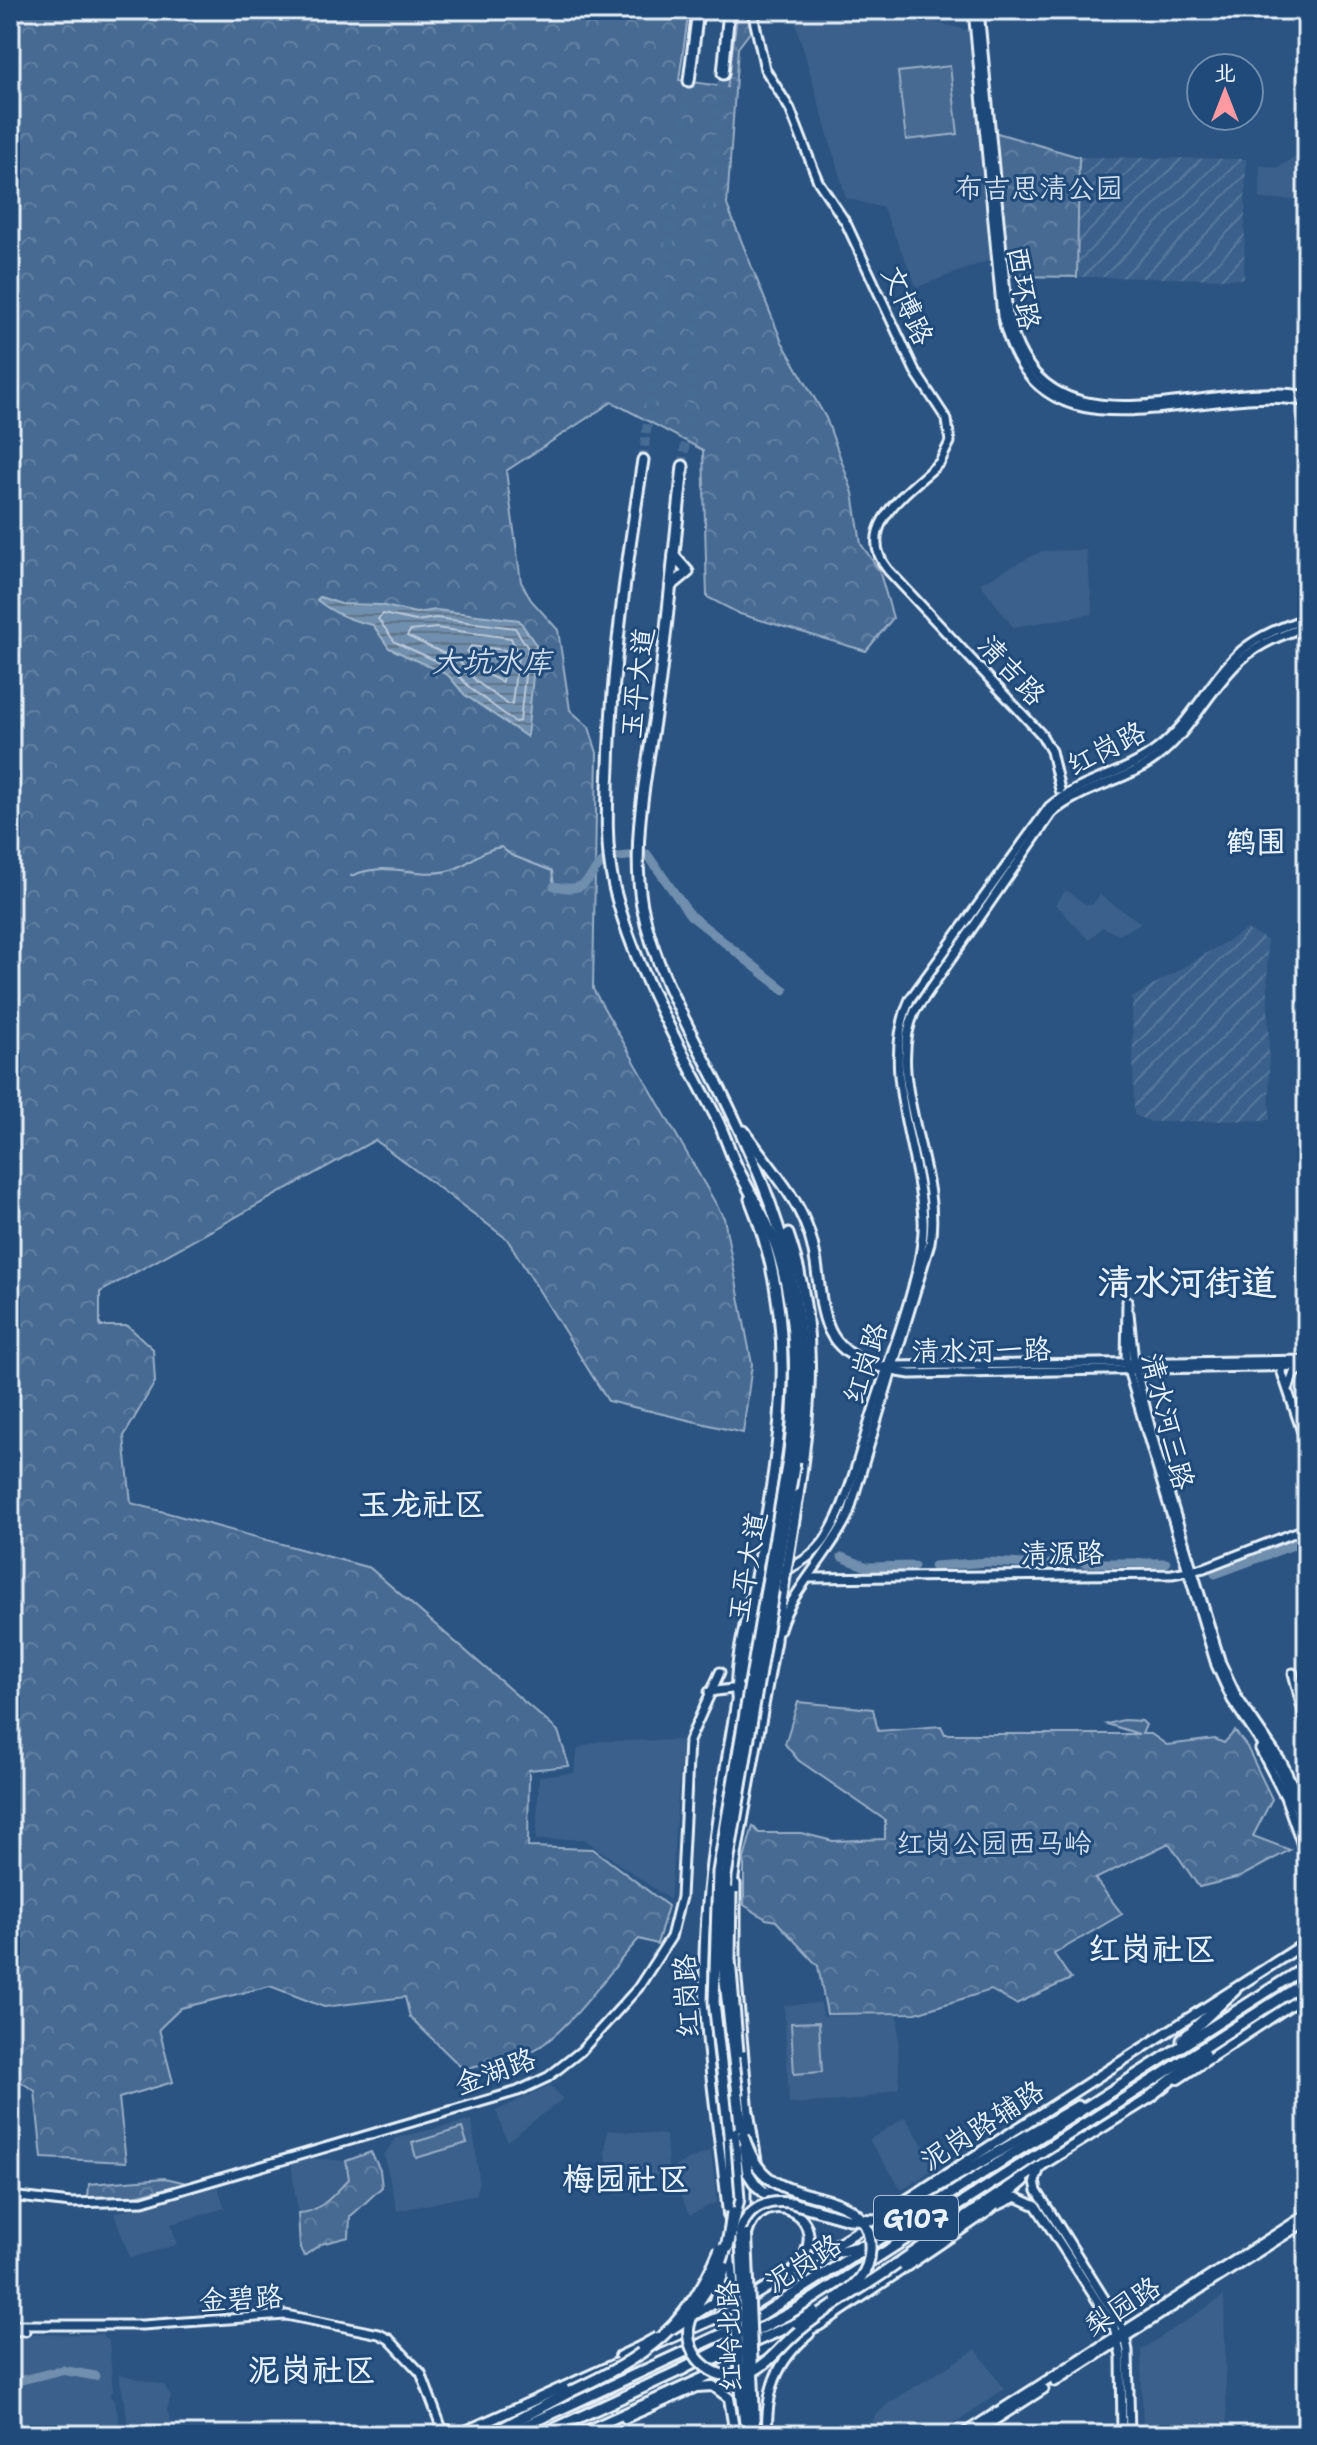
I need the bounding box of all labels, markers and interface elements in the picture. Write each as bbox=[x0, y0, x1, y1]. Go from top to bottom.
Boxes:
north arrow bbox=[1185, 52, 1265, 132]
text: 北 bbox=[1214, 58, 1236, 87]
park label: 布吉思清公园 bbox=[955, 169, 1123, 207]
street label: 西环路 bbox=[999, 244, 1049, 332]
street label: 文博路 bbox=[873, 259, 943, 351]
street label: 玉平大道 bbox=[611, 625, 663, 741]
street label: 清吉路 bbox=[969, 626, 1055, 714]
water label: 大坑水库 bbox=[432, 641, 554, 682]
street label: 红岗路 bbox=[1060, 712, 1152, 784]
district label: 鹤围 bbox=[1226, 821, 1286, 862]
district label: 清水河街道 bbox=[1097, 1258, 1277, 1307]
street label: 红岗路 bbox=[834, 1317, 896, 1409]
street label: 清水河一路 bbox=[911, 1330, 1051, 1370]
street label: 清水河三路 bbox=[1133, 1348, 1203, 1494]
district label: 玉龙社区 bbox=[358, 1482, 486, 1525]
street label: 玉平大道 bbox=[719, 1509, 775, 1625]
street label: 清源路 bbox=[1020, 1533, 1104, 1573]
park label: 红岗公园西马岭 bbox=[896, 1824, 1092, 1862]
district label: 红岗社区 bbox=[1088, 1927, 1216, 1970]
street label: 红岗路 bbox=[665, 1953, 707, 2039]
street label: 金湖路 bbox=[449, 2039, 541, 2103]
street label: 泥岗路辅路 bbox=[913, 2071, 1051, 2179]
district label: 梅园社区 bbox=[562, 2157, 690, 2200]
road number: G107 bbox=[874, 2196, 958, 2240]
street label: 泥岗路 bbox=[757, 2225, 849, 2301]
street label: 梨园路 bbox=[1076, 2267, 1168, 2345]
street label: 金碧路 bbox=[198, 2277, 284, 2319]
street label: 红岭北路 bbox=[708, 2279, 750, 2393]
district label: 泥岗社区 bbox=[248, 2348, 376, 2391]

